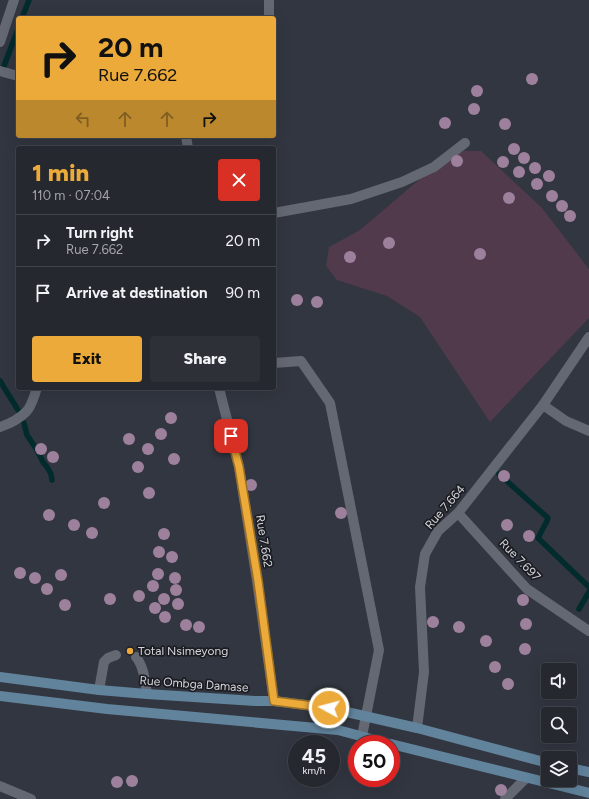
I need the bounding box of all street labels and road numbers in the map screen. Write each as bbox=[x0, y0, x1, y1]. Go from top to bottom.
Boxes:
street label: Rue 7.664 bbox=[422, 482, 468, 532]
street label: Rue 7.662 bbox=[253, 514, 275, 568]
street label: Rue 7.697 bbox=[497, 536, 544, 584]
street label: Rue Ombga Damase bbox=[139, 673, 249, 695]

